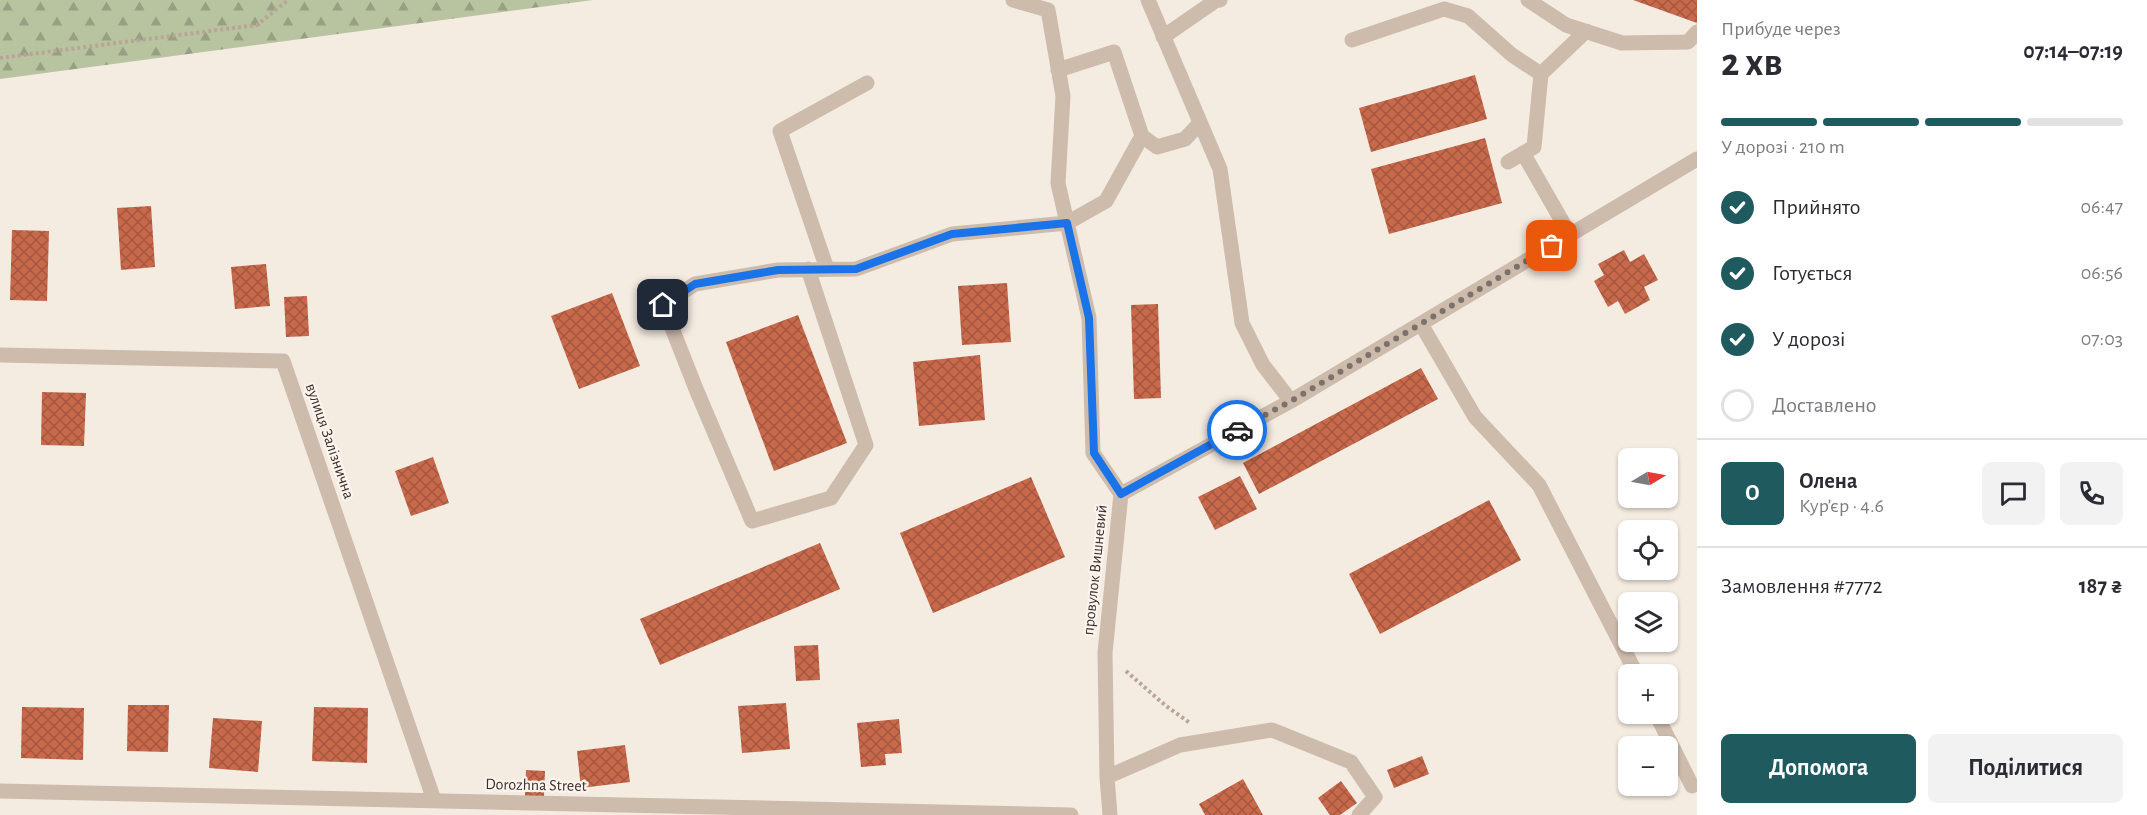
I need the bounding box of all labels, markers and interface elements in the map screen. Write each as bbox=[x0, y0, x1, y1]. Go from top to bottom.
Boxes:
text: Прибуде через bbox=[1721, 19, 1841, 39]
text: 07:14–07:19 bbox=[2023, 40, 2123, 62]
text: 2 хв bbox=[1721, 44, 1783, 83]
text: У дорозі · 210 m bbox=[1721, 137, 1845, 157]
icon: check bbox=[1721, 191, 1754, 224]
text: Прийнято bbox=[1772, 196, 1860, 218]
text: 06:47 bbox=[2081, 197, 2123, 217]
pin bbox=[1526, 220, 1577, 271]
icon: bag bbox=[1535, 229, 1568, 262]
icon: check bbox=[1721, 257, 1754, 290]
text: Готується bbox=[1772, 262, 1853, 284]
text: 06:56 bbox=[2081, 263, 2123, 283]
pin bbox=[637, 279, 688, 330]
icon: home bbox=[646, 288, 679, 321]
icon: check bbox=[1721, 323, 1754, 356]
text: У дорозі bbox=[1772, 328, 1845, 350]
text: 07:03 bbox=[2081, 329, 2123, 349]
street label: вулиця Залізнична bbox=[302, 381, 357, 501]
text: Доставлено bbox=[1772, 394, 1877, 416]
courier bbox=[1207, 400, 1267, 460]
icon: car bbox=[1221, 414, 1254, 447]
north arrow bbox=[1618, 448, 1678, 508]
map controls bbox=[1618, 448, 1678, 796]
button: chat bbox=[1982, 462, 2045, 525]
button: phone bbox=[2060, 462, 2123, 525]
text: Олена bbox=[1799, 470, 1857, 492]
text: О bbox=[1745, 482, 1760, 504]
text: Кур’єр · 4.6 bbox=[1799, 496, 1884, 516]
street label: провулок Вишневий bbox=[1080, 504, 1111, 636]
button: locate bbox=[1618, 520, 1678, 580]
text: Замовлення #7772 bbox=[1721, 575, 1883, 597]
text: 187 ₴ bbox=[2079, 575, 2123, 597]
button: layers bbox=[1618, 592, 1678, 652]
button: + bbox=[1618, 664, 1678, 724]
button: Допомога bbox=[1721, 734, 1916, 803]
button: Поділитися bbox=[1928, 734, 2123, 803]
button: − bbox=[1618, 736, 1678, 796]
street label: Dorozhna Street bbox=[485, 776, 587, 794]

